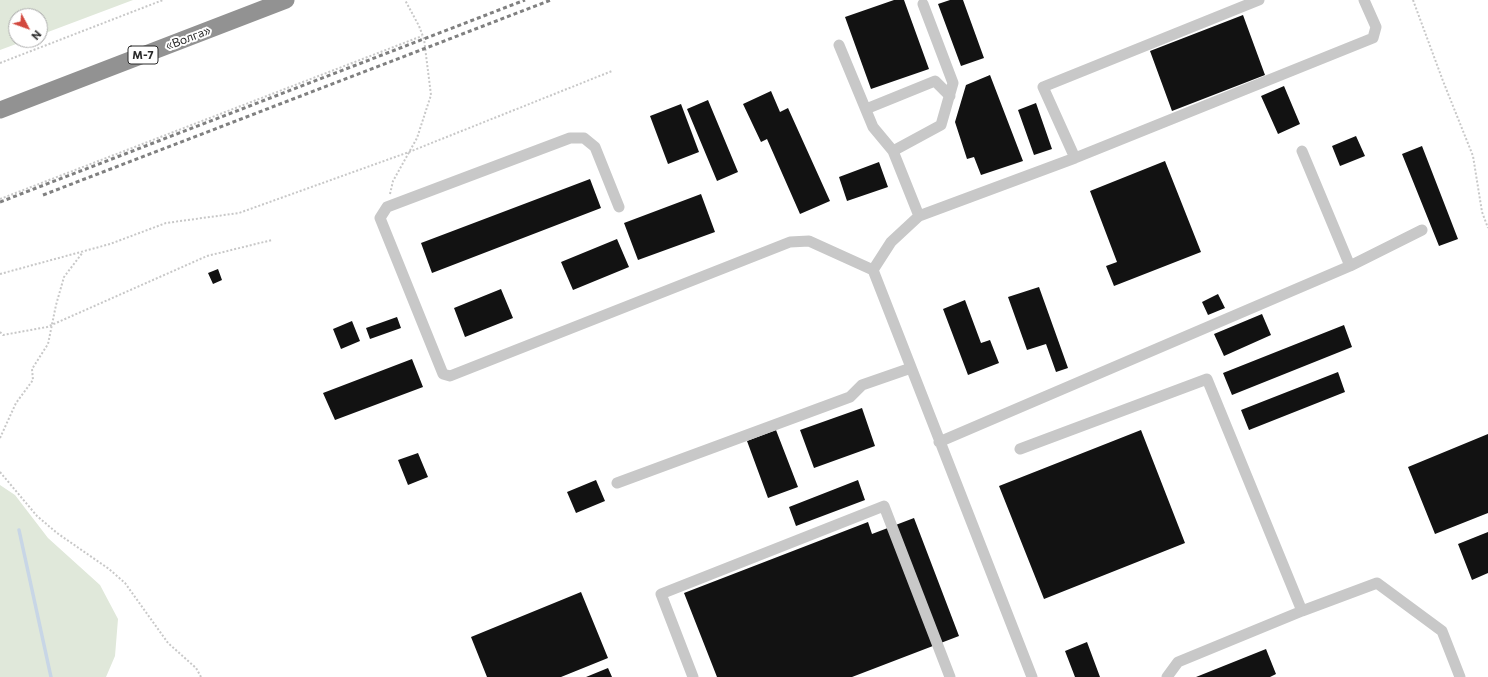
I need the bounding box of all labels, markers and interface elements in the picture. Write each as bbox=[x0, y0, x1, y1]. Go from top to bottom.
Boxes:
north arrow bbox=[8, 8, 48, 48]
street label: «Волга» bbox=[164, 23, 212, 53]
text: N bbox=[29, 28, 44, 43]
road number: М-7 bbox=[128, 46, 158, 64]

